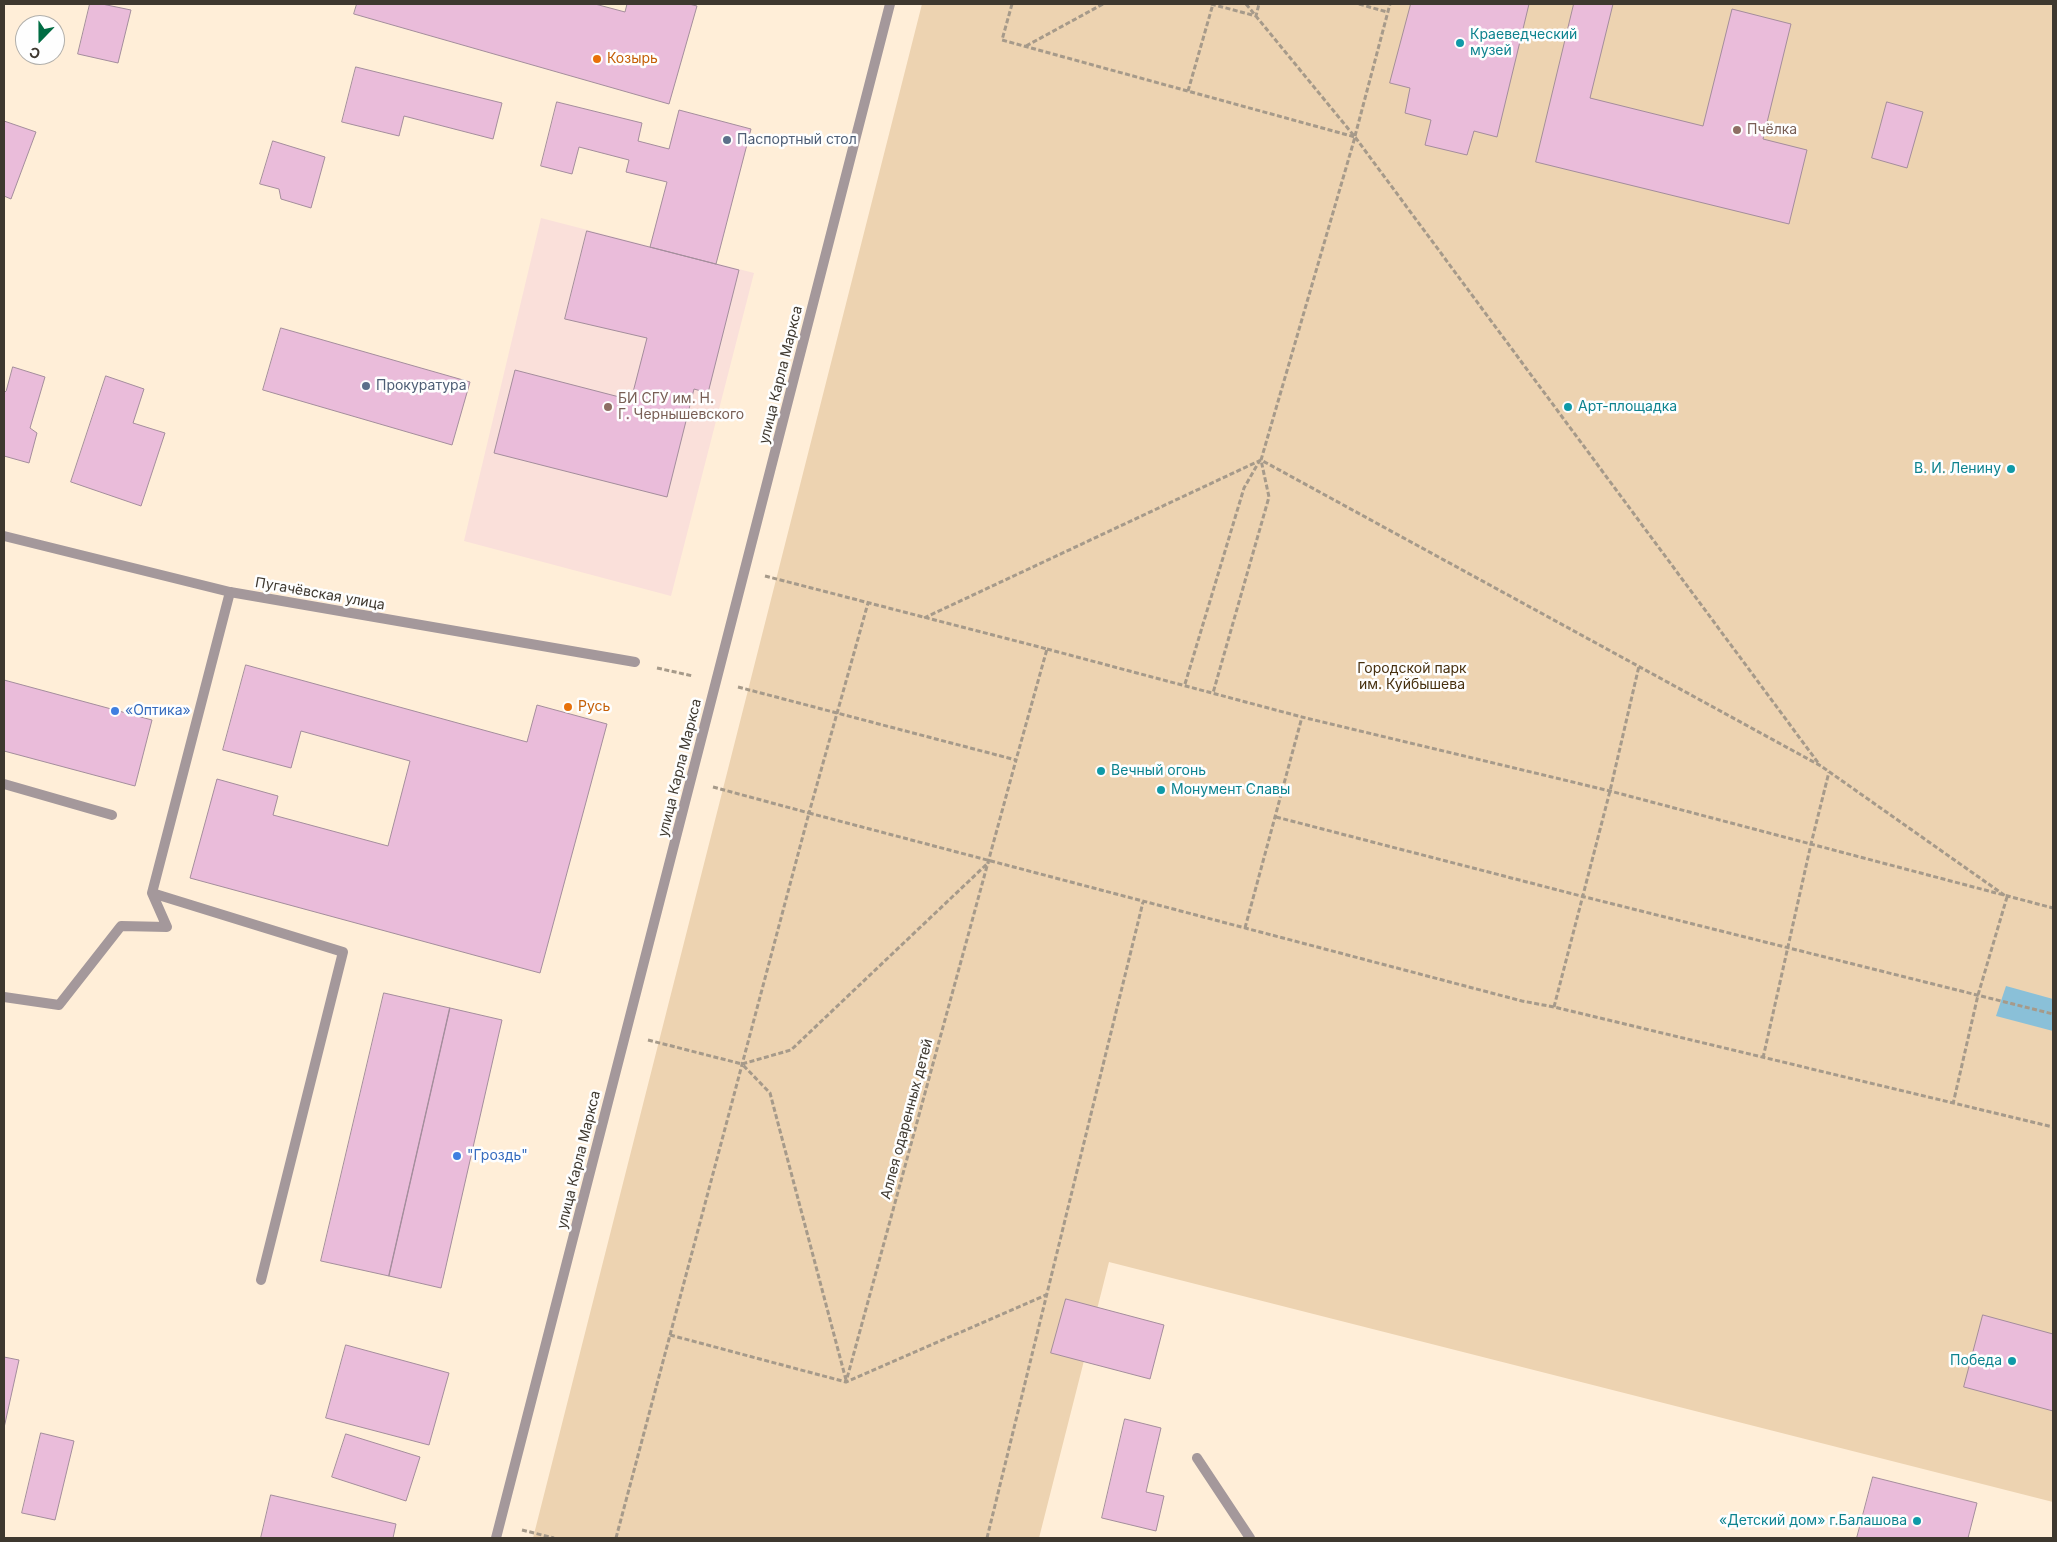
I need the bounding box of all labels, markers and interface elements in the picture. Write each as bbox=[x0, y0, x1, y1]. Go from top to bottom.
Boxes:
north arrow bbox=[15, 15, 65, 65]
place label: Краеведческий музей bbox=[1470, 27, 1577, 59]
marker: Краеведческий музей bbox=[1454, 37, 1466, 49]
text: С bbox=[27, 44, 43, 63]
place label: Козырь bbox=[607, 51, 658, 67]
marker: Козырь bbox=[591, 53, 603, 65]
place label: Пчёлка bbox=[1747, 122, 1797, 138]
marker: Пчёлка bbox=[1731, 124, 1743, 136]
place label: Паспортный стол bbox=[737, 132, 857, 148]
marker: Паспортный стол bbox=[721, 134, 733, 146]
street label: улица Карла Маркса bbox=[756, 304, 806, 446]
place label: Прокуратура bbox=[376, 378, 467, 394]
marker: Прокуратура bbox=[360, 380, 372, 392]
place label: БИ СГУ им. Н. Г. Чернышевского bbox=[618, 391, 744, 424]
place label: Арт-площадка bbox=[1578, 399, 1677, 415]
marker: БИ СГУ им. Н. Г. Чернышевского bbox=[602, 401, 614, 413]
marker: Арт-площадка bbox=[1562, 401, 1574, 413]
place label: В. И. Ленину bbox=[1914, 461, 2001, 477]
marker: В. И. Ленину bbox=[2005, 463, 2017, 475]
street label: Пугачёвская улица bbox=[254, 574, 386, 614]
park label: Городской парк им. Куйбышева bbox=[1357, 661, 1467, 694]
street label: улица Карла Маркса bbox=[655, 697, 705, 839]
place label: Русь bbox=[578, 699, 610, 715]
marker: Русь bbox=[562, 701, 574, 713]
place label: «Оптика» bbox=[125, 703, 191, 719]
marker: «Оптика» bbox=[109, 705, 121, 717]
place label: Вечный огонь bbox=[1111, 763, 1206, 779]
marker: Вечный огонь bbox=[1095, 765, 1107, 777]
place label: Монумент Славы bbox=[1171, 782, 1290, 798]
marker: Монумент Славы bbox=[1155, 784, 1167, 796]
street label: Аллея одаренных детей bbox=[877, 1037, 937, 1201]
street label: улица Карла Маркса bbox=[554, 1089, 604, 1231]
place label: "Гроздь" bbox=[467, 1148, 528, 1164]
marker: "Гроздь" bbox=[451, 1150, 463, 1162]
place label: Победа bbox=[1950, 1353, 2002, 1369]
marker: Победа bbox=[2006, 1355, 2018, 1367]
place label: «Детский дом» г.Балашова bbox=[1719, 1513, 1907, 1529]
marker: «Детский дом» г.Балашова bbox=[1911, 1515, 1923, 1527]

